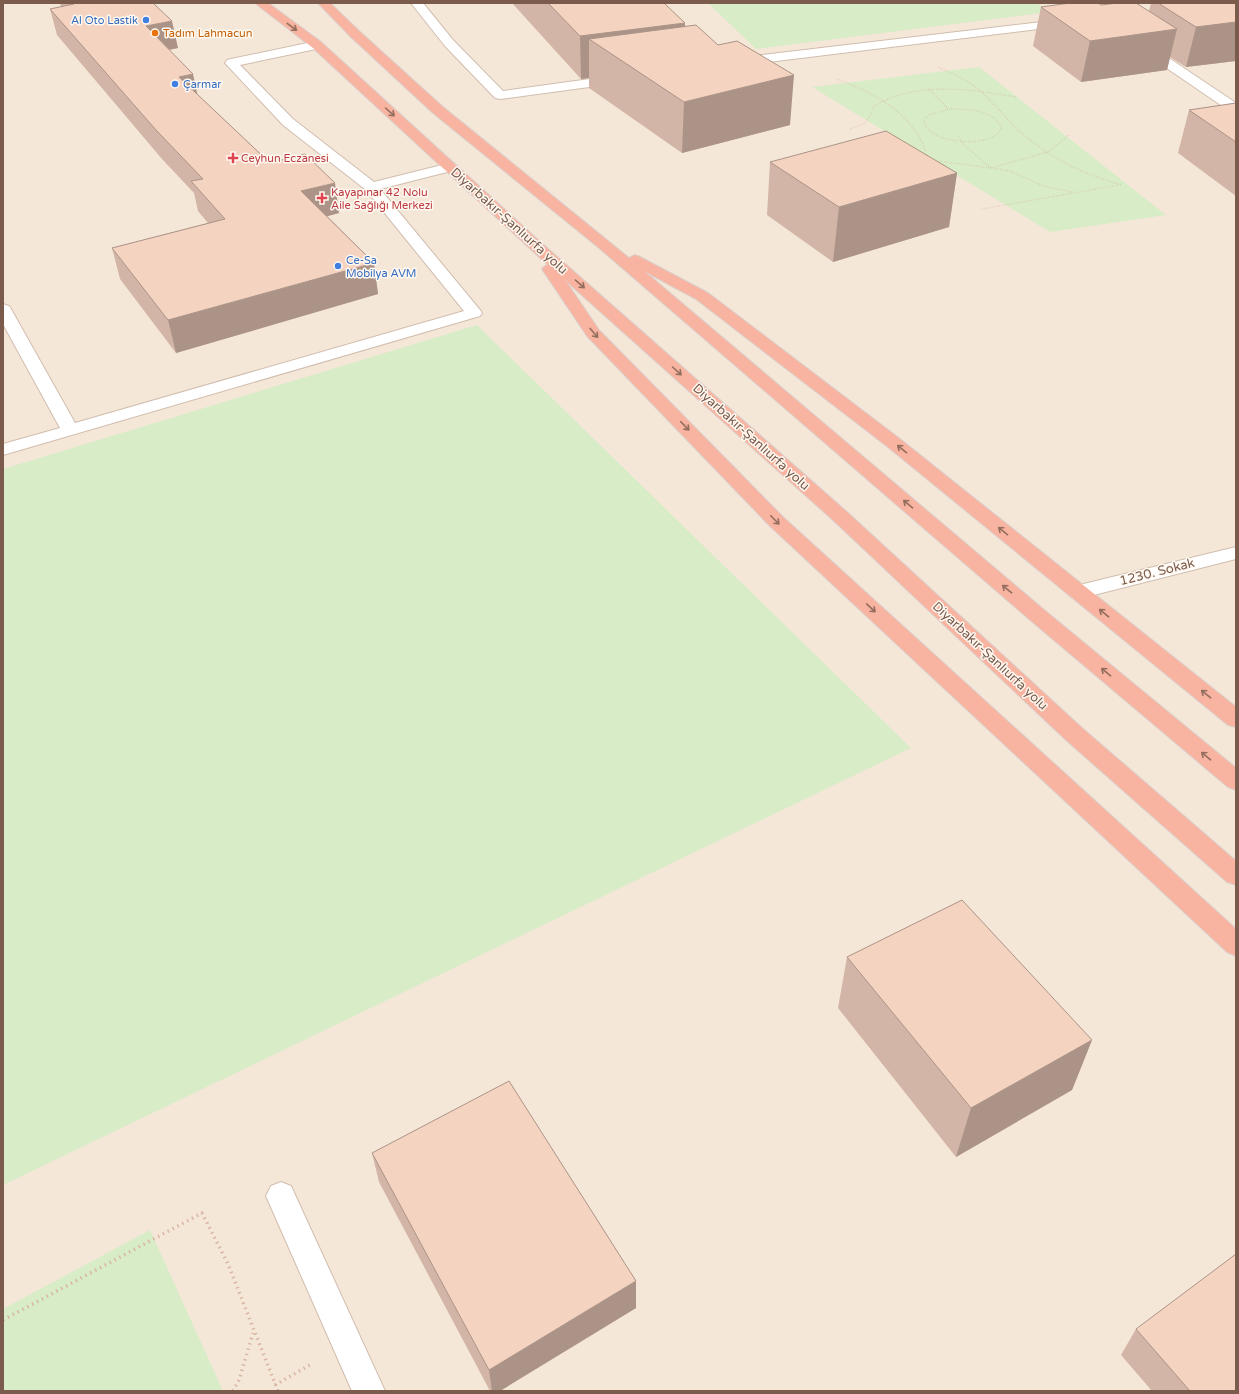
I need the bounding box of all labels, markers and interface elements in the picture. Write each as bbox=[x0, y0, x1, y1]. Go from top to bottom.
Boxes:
place label: Al Oto Lastik bbox=[71, 14, 138, 27]
marker: Al Oto Lastik bbox=[141, 15, 151, 25]
one-way arrow bbox=[287, 22, 298, 31]
place label: Tadım Lahmacun bbox=[163, 27, 252, 40]
marker: Tadım Lahmacun bbox=[150, 28, 160, 38]
place label: Çarmar bbox=[183, 78, 222, 91]
marker: Çarmar bbox=[170, 79, 180, 89]
one-way arrow bbox=[385, 107, 395, 117]
place label: Ceyhun Eczanesi bbox=[241, 152, 329, 165]
marker: Ceyhun Eczanesi bbox=[228, 153, 238, 163]
street label: Diyarbakır-Şanlıurfa yolu bbox=[447, 164, 571, 278]
place label: Kayapınar 42 Nolu Aile Sağlığı Merkezi bbox=[331, 186, 433, 212]
marker: Kayapınar 42 Nolu Aile Sağlığı Merkezi bbox=[316, 192, 328, 204]
place label: Ce-Sa Mobilya AVM bbox=[346, 254, 416, 280]
marker: Ce-Sa Mobilya AVM bbox=[333, 261, 343, 271]
one-way arrow bbox=[574, 280, 585, 289]
one-way arrow bbox=[590, 328, 599, 338]
one-way arrow bbox=[672, 366, 682, 375]
street label: Diyarbakır-Şanlıurfa yolu bbox=[689, 380, 813, 494]
one-way arrow bbox=[680, 421, 689, 431]
one-way arrow bbox=[897, 445, 908, 453]
one-way arrow bbox=[903, 500, 913, 509]
one-way arrow bbox=[770, 515, 780, 524]
one-way arrow bbox=[998, 527, 1009, 535]
street label: 1230. Sokak bbox=[1118, 555, 1196, 589]
one-way arrow bbox=[1002, 584, 1012, 593]
street label: Diyarbakır-Şanlıurfa yolu bbox=[929, 598, 1051, 714]
one-way arrow bbox=[865, 603, 875, 612]
one-way arrow bbox=[1099, 608, 1110, 617]
one-way arrow bbox=[1101, 668, 1112, 677]
one-way arrow bbox=[1200, 690, 1211, 699]
one-way arrow bbox=[1201, 751, 1211, 760]

